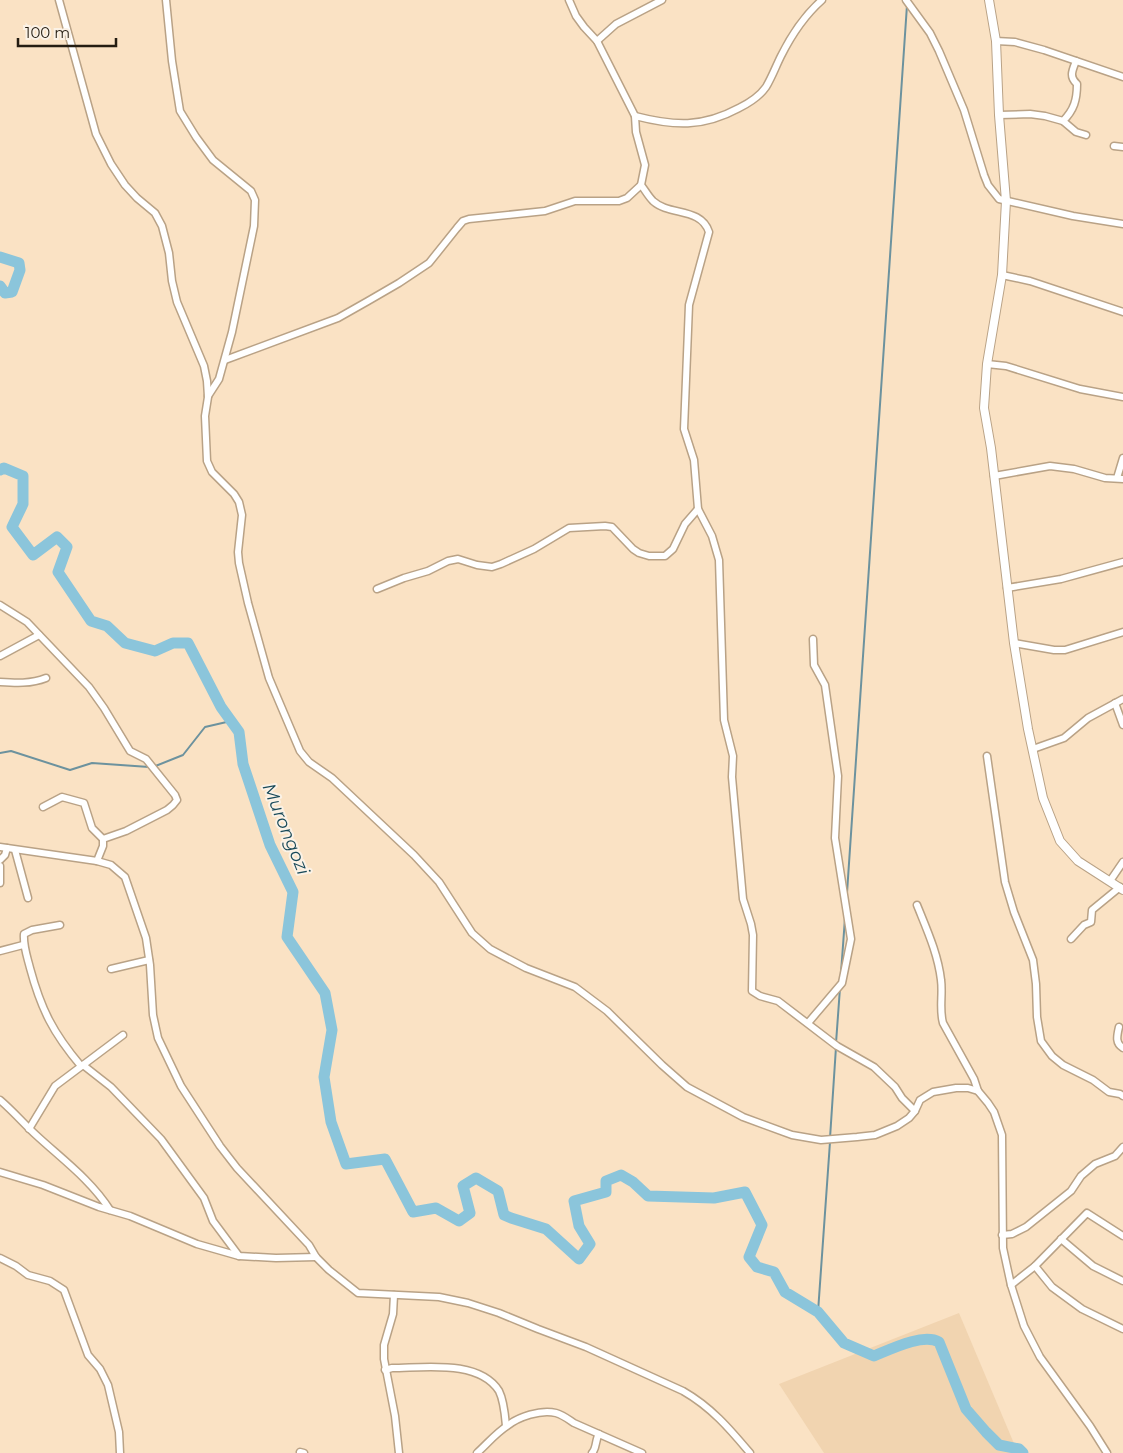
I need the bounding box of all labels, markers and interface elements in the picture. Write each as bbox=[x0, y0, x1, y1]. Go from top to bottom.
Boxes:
scale bar bbox=[18, 15, 115, 47]
text: 100 m bbox=[25, 23, 70, 42]
water label: Murongozi bbox=[258, 780, 314, 878]

